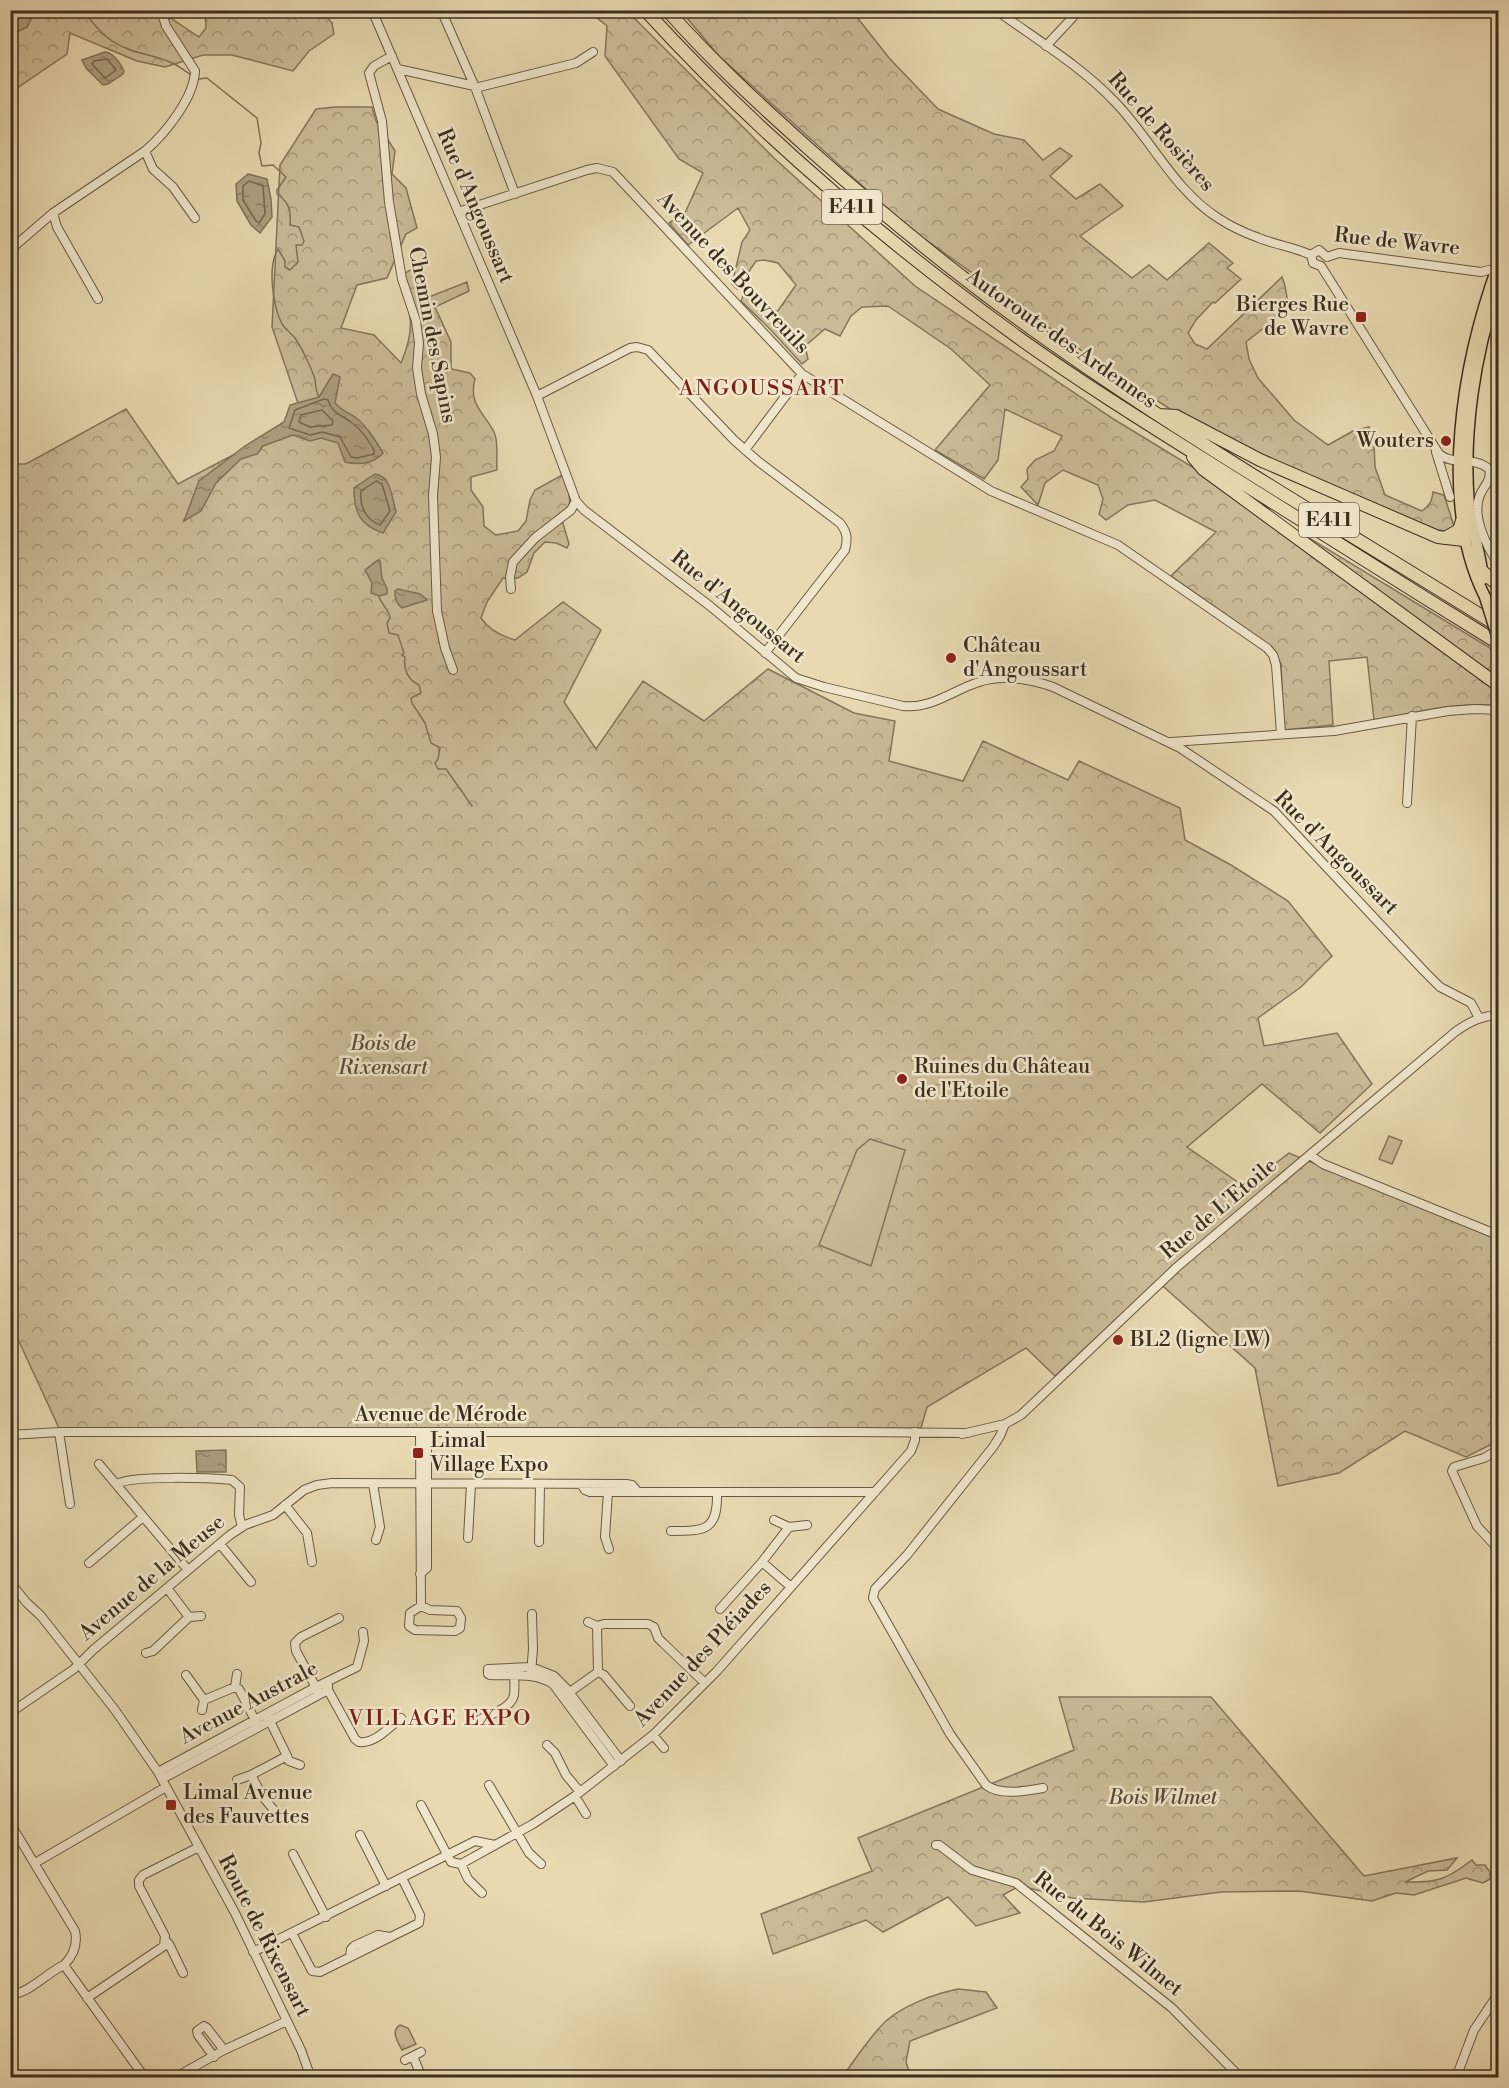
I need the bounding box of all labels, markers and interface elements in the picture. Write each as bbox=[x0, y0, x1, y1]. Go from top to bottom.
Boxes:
street label: Rue de Rosières bbox=[1102, 67, 1220, 197]
street label: Rue d'Angoussart bbox=[431, 125, 520, 288]
street label: Avenue des Bouvreuils bbox=[650, 186, 815, 360]
road number: E411 bbox=[822, 190, 882, 224]
street label: Rue de Wavre bbox=[1333, 222, 1461, 262]
street label: Chemin des Sapins bbox=[402, 245, 462, 425]
street label: Autoroute des Ardennes bbox=[960, 263, 1161, 415]
place label: Bierges Rue de Wavre bbox=[1235, 292, 1349, 342]
marker: Bierges Rue de Wavre bbox=[1354, 310, 1368, 324]
district label: ANGOUSSART bbox=[678, 375, 845, 402]
place label: Wouters bbox=[1355, 428, 1434, 454]
marker: Wouters bbox=[1439, 434, 1453, 448]
road number: E411 bbox=[1299, 503, 1359, 537]
street label: Rue d'Angoussart bbox=[665, 545, 811, 670]
place label: Château d'Angoussart bbox=[963, 633, 1088, 683]
marker: Château d'Angoussart bbox=[944, 651, 958, 665]
street label: Rue d'Angoussart bbox=[1268, 785, 1404, 921]
park label: Bois de Rixensart bbox=[337, 1031, 429, 1081]
place label: Ruines du Château de l'Etoile bbox=[914, 1054, 1090, 1104]
marker: Ruines du Château de l'Etoile bbox=[895, 1072, 909, 1086]
street label: Rue de L'Etoile bbox=[1155, 1153, 1283, 1265]
place label: BL2 (ligne LW) bbox=[1129, 1327, 1271, 1353]
marker: BL2 (ligne LW) bbox=[1111, 1333, 1125, 1347]
street label: Avenue de Mérode bbox=[354, 1402, 527, 1428]
place label: Limal Village Expo bbox=[429, 1428, 548, 1478]
marker: Limal Village Expo bbox=[411, 1446, 425, 1460]
street label: Avenue de la Meuse bbox=[73, 1509, 230, 1647]
street label: Avenue des Pléiades bbox=[628, 1576, 777, 1733]
street label: Avenue Australe bbox=[174, 1656, 323, 1751]
district label: VILLAGE EXPO bbox=[347, 1705, 532, 1732]
place label: Limal Avenue des Fauvettes bbox=[183, 1780, 313, 1830]
park label: Bois Wilmet bbox=[1108, 1785, 1219, 1811]
marker: Limal Avenue des Fauvettes bbox=[164, 1798, 178, 1812]
street label: Route de Rixensart bbox=[212, 1850, 316, 2022]
street label: Rue du Bois Wilmet bbox=[1028, 1866, 1188, 2003]

